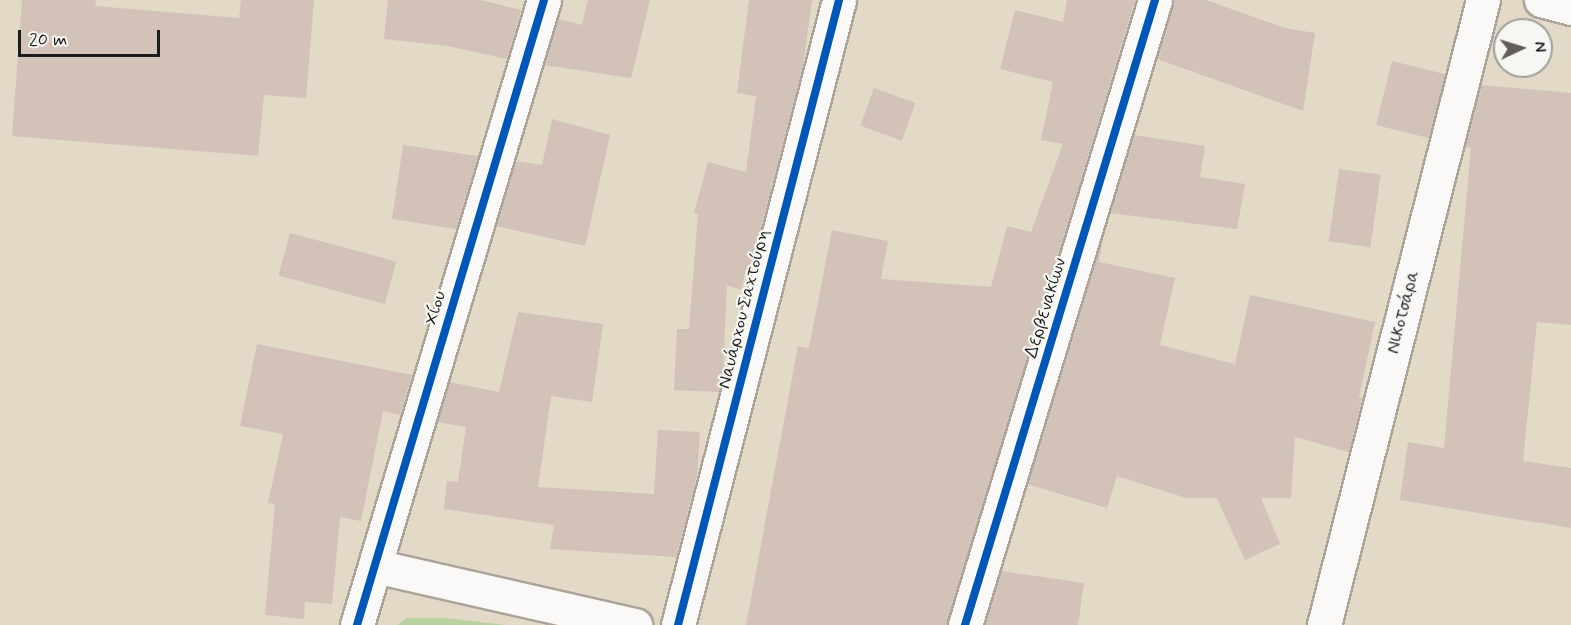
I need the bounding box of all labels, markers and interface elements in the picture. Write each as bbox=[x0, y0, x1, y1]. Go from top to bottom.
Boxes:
scale bar bbox=[21, 18, 164, 56]
north arrow bbox=[1493, 18, 1553, 78]
text: 20 m bbox=[29, 28, 67, 52]
text: N bbox=[1529, 41, 1550, 53]
street label: Ναυάρχου Σαχτούρη bbox=[714, 227, 774, 391]
street label: Δερβενακίων bbox=[1021, 255, 1071, 361]
street label: Νικοτσάρα bbox=[1382, 268, 1424, 356]
street label: Χίου bbox=[421, 289, 451, 327]

